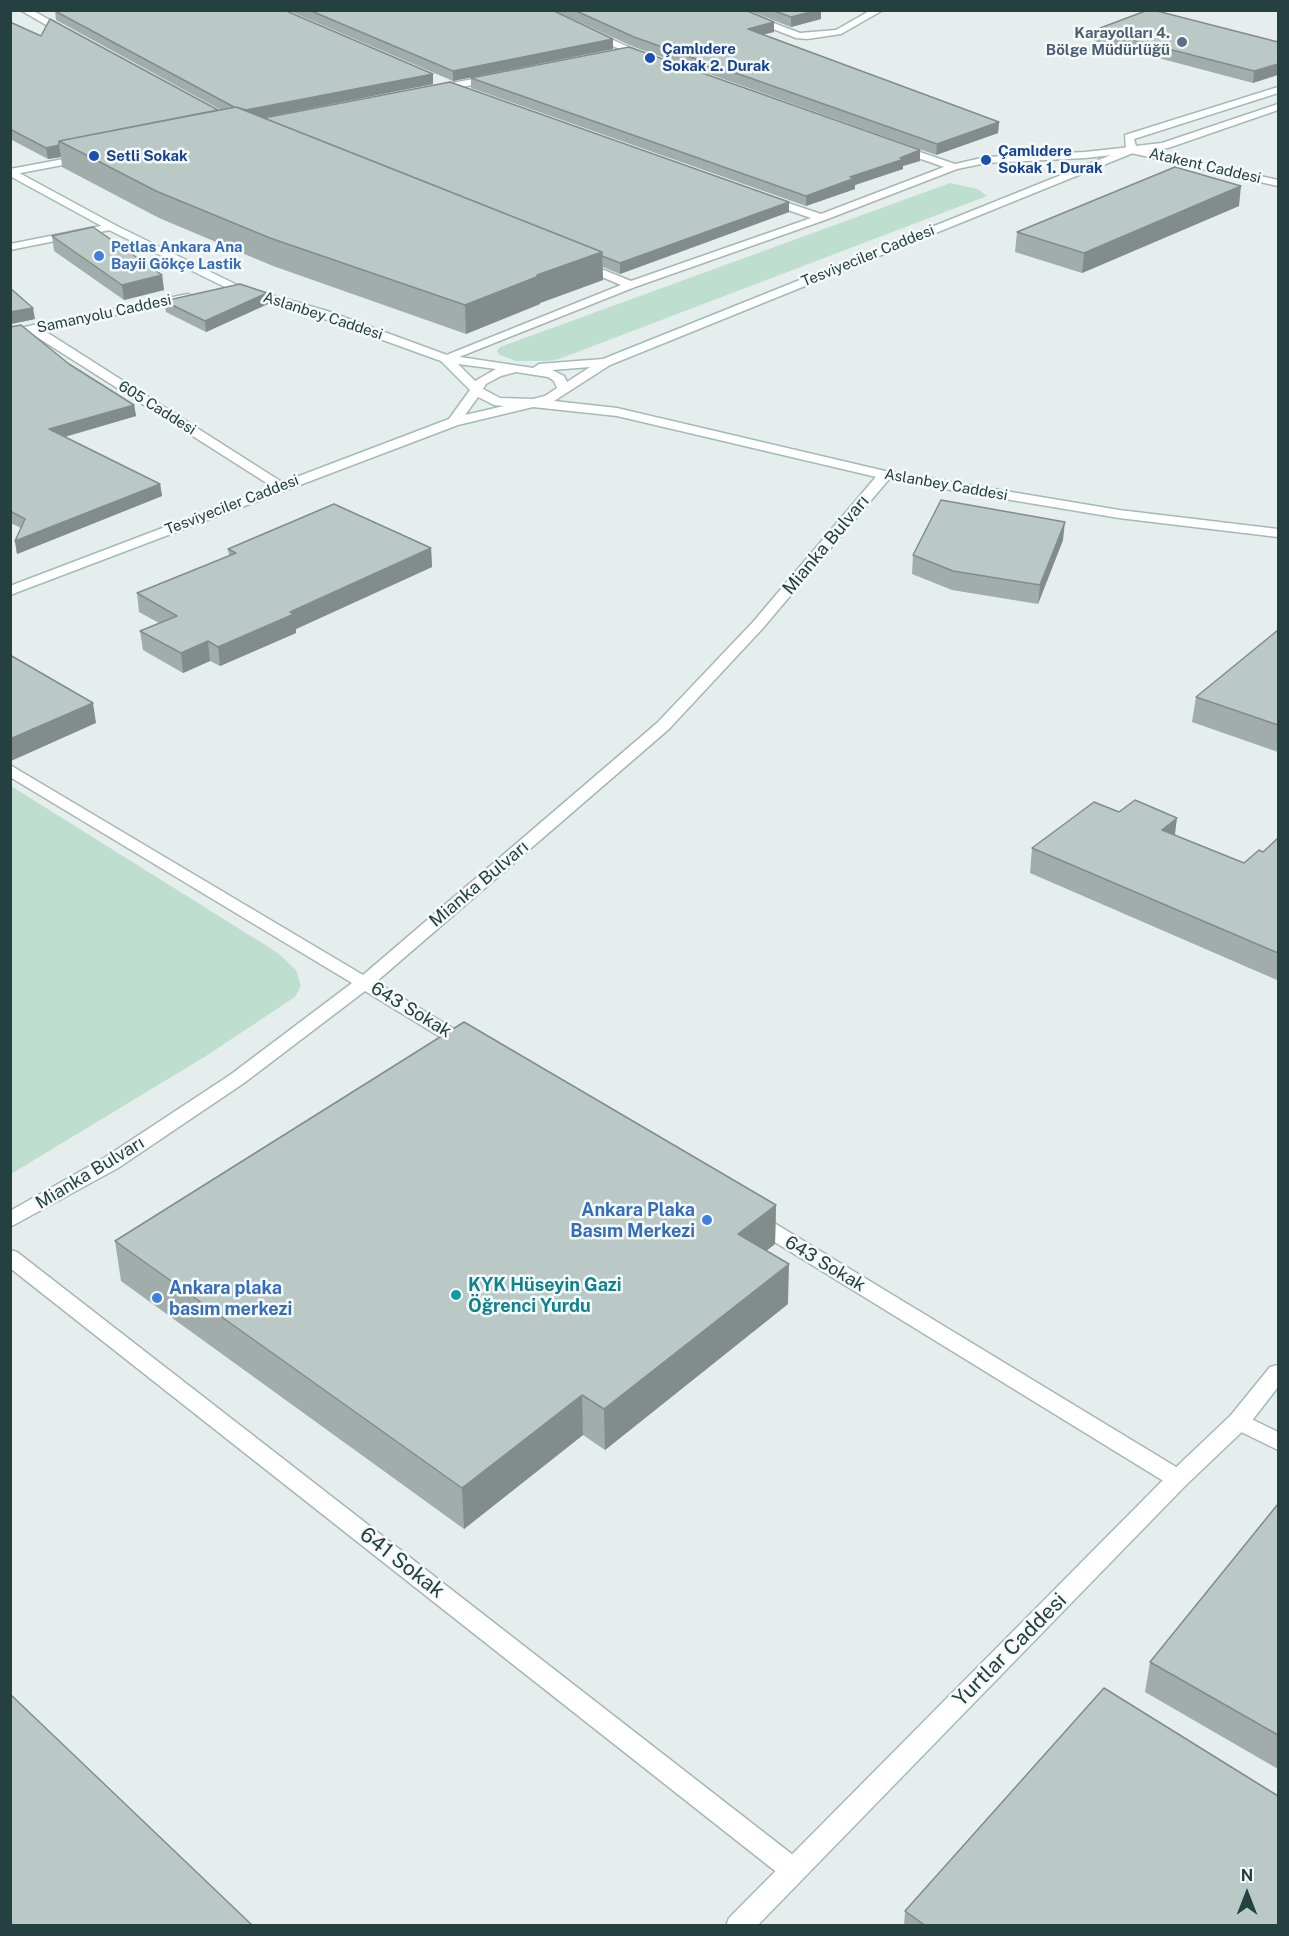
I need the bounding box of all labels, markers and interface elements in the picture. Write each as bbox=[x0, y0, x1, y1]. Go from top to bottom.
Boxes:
place label: Karayolları 4. Bölge Müdürlüğü bbox=[1046, 24, 1170, 59]
marker: Karayolları 4. Bölge Müdürlüğü bbox=[1175, 35, 1189, 49]
place label: Çamlıdere Sokak 2. Durak bbox=[662, 40, 770, 75]
marker: Çamlıdere Sokak 2. Durak bbox=[643, 51, 657, 65]
place label: Çamlıdere Sokak 1. Durak bbox=[998, 142, 1103, 177]
street label: Atakent Caddesi bbox=[1147, 144, 1263, 188]
place label: Setli Sokak bbox=[106, 147, 188, 165]
marker: Setli Sokak bbox=[87, 149, 101, 163]
marker: Çamlıdere Sokak 1. Durak bbox=[979, 153, 993, 167]
street label: Tesviyeciler Caddesi bbox=[799, 221, 937, 291]
place label: Petlas Ankara Ana Bayii Gökçe Lastik bbox=[111, 238, 243, 273]
marker: Petlas Ankara Ana Bayii Gökçe Lastik bbox=[92, 249, 106, 263]
street label: Aslanbey Caddesi bbox=[261, 288, 385, 344]
street label: Samanyolu Caddesi bbox=[35, 291, 173, 337]
street label: 605 Caddesi bbox=[115, 377, 199, 439]
street label: Aslanbey Caddesi bbox=[883, 465, 1009, 505]
street label: Tesviyeciler Caddesi bbox=[163, 471, 301, 539]
street label: Mianka Bulvarı bbox=[778, 491, 874, 599]
street label: Mianka Bulvarı bbox=[425, 836, 533, 932]
street label: 643 Sokak bbox=[367, 977, 455, 1043]
street label: Mianka Bulvarı bbox=[32, 1132, 148, 1214]
place label: Ankara Plaka Basım Merkezi bbox=[570, 1199, 695, 1242]
marker: Ankara Plaka Basım Merkezi bbox=[700, 1213, 714, 1227]
street label: 643 Sokak bbox=[781, 1231, 869, 1297]
place label: KYK Hüseyin Gazi Öğrenci Yurdu bbox=[468, 1274, 622, 1316]
place label: Ankara plaka basım merkezi bbox=[169, 1277, 292, 1320]
marker: KYK Hüseyin Gazi Öğrenci Yurdu bbox=[449, 1288, 463, 1302]
marker: Ankara plaka basım merkezi bbox=[150, 1291, 164, 1305]
street label: 641 Sokak bbox=[355, 1522, 449, 1604]
street label: Yurtlar Caddesi bbox=[948, 1588, 1072, 1712]
north arrow bbox=[1217, 1864, 1277, 1924]
text: N bbox=[1241, 1866, 1253, 1885]

